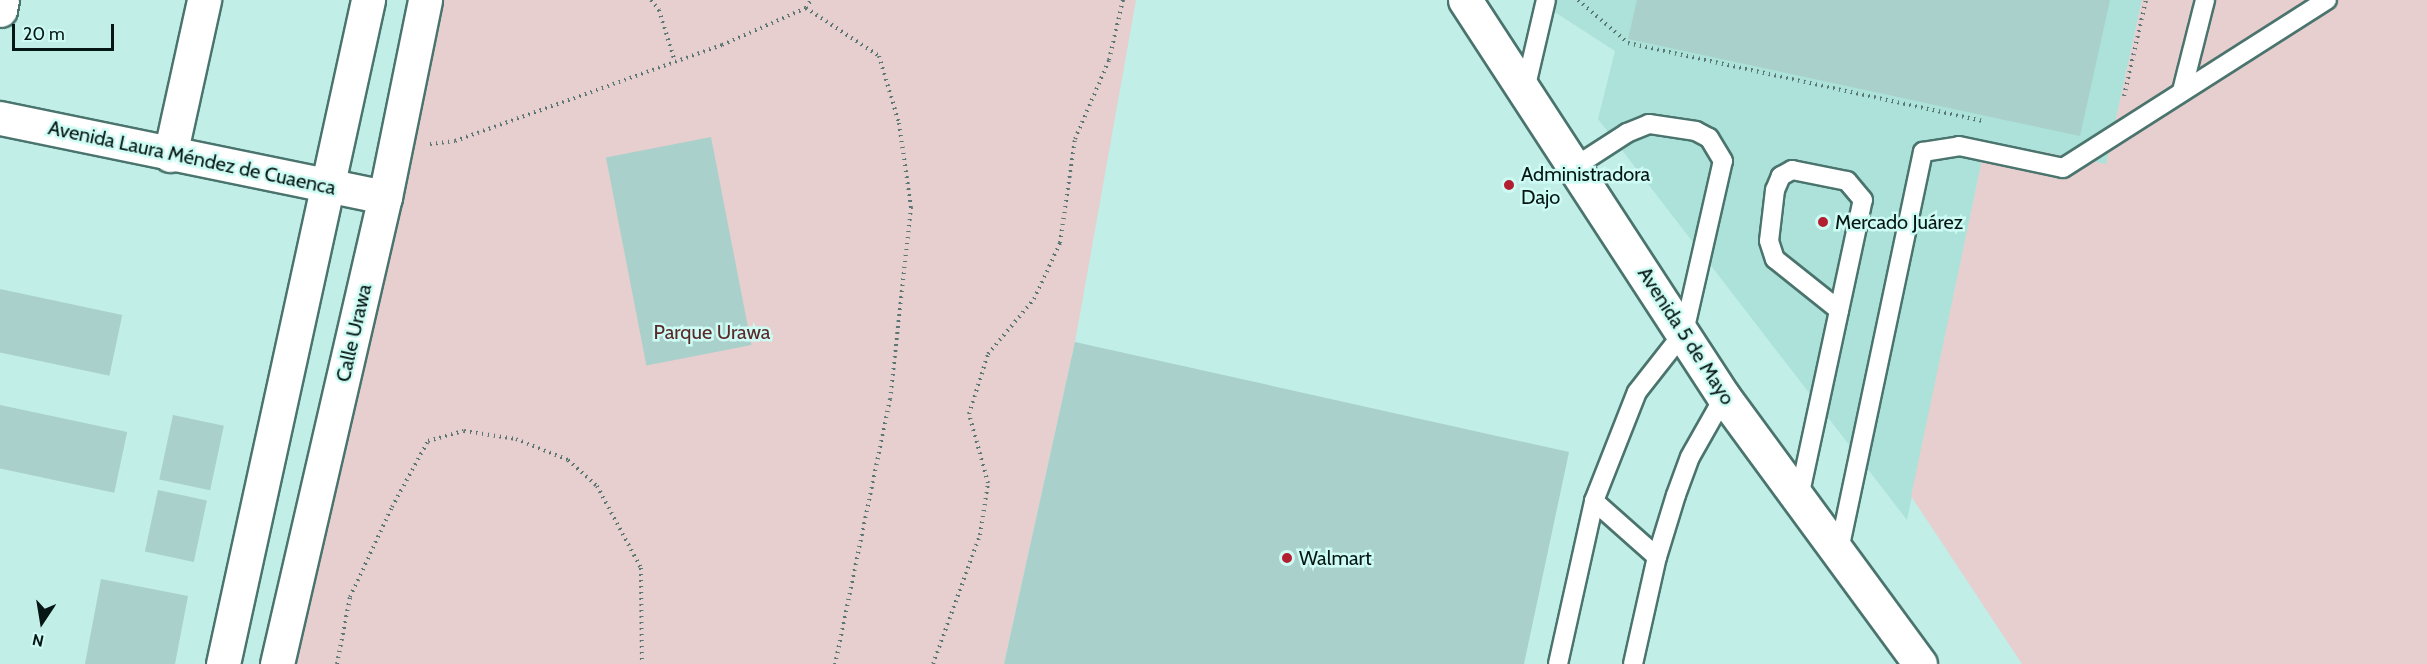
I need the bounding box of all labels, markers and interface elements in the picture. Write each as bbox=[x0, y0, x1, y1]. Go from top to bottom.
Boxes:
scale bar bbox=[15, 12, 117, 50]
text: 20 m bbox=[23, 23, 65, 45]
street label: Avenida Laura Méndez de Cuaenca bbox=[46, 116, 338, 200]
place label: Administradora Dajo bbox=[1521, 162, 1650, 209]
marker: Administradora Dajo bbox=[1502, 178, 1516, 192]
place label: Mercado Juárez bbox=[1835, 210, 1963, 234]
marker: Mercado Juárez bbox=[1816, 215, 1830, 229]
street label: Avenida 5 de Mayo bbox=[1632, 263, 1740, 409]
street label: Calle Urawa bbox=[331, 282, 377, 384]
park label: Parque Urawa bbox=[654, 320, 770, 344]
place label: Walmart bbox=[1299, 546, 1372, 570]
marker: Walmart bbox=[1280, 551, 1294, 565]
north arrow bbox=[12, 592, 72, 652]
text: N bbox=[31, 630, 46, 651]

